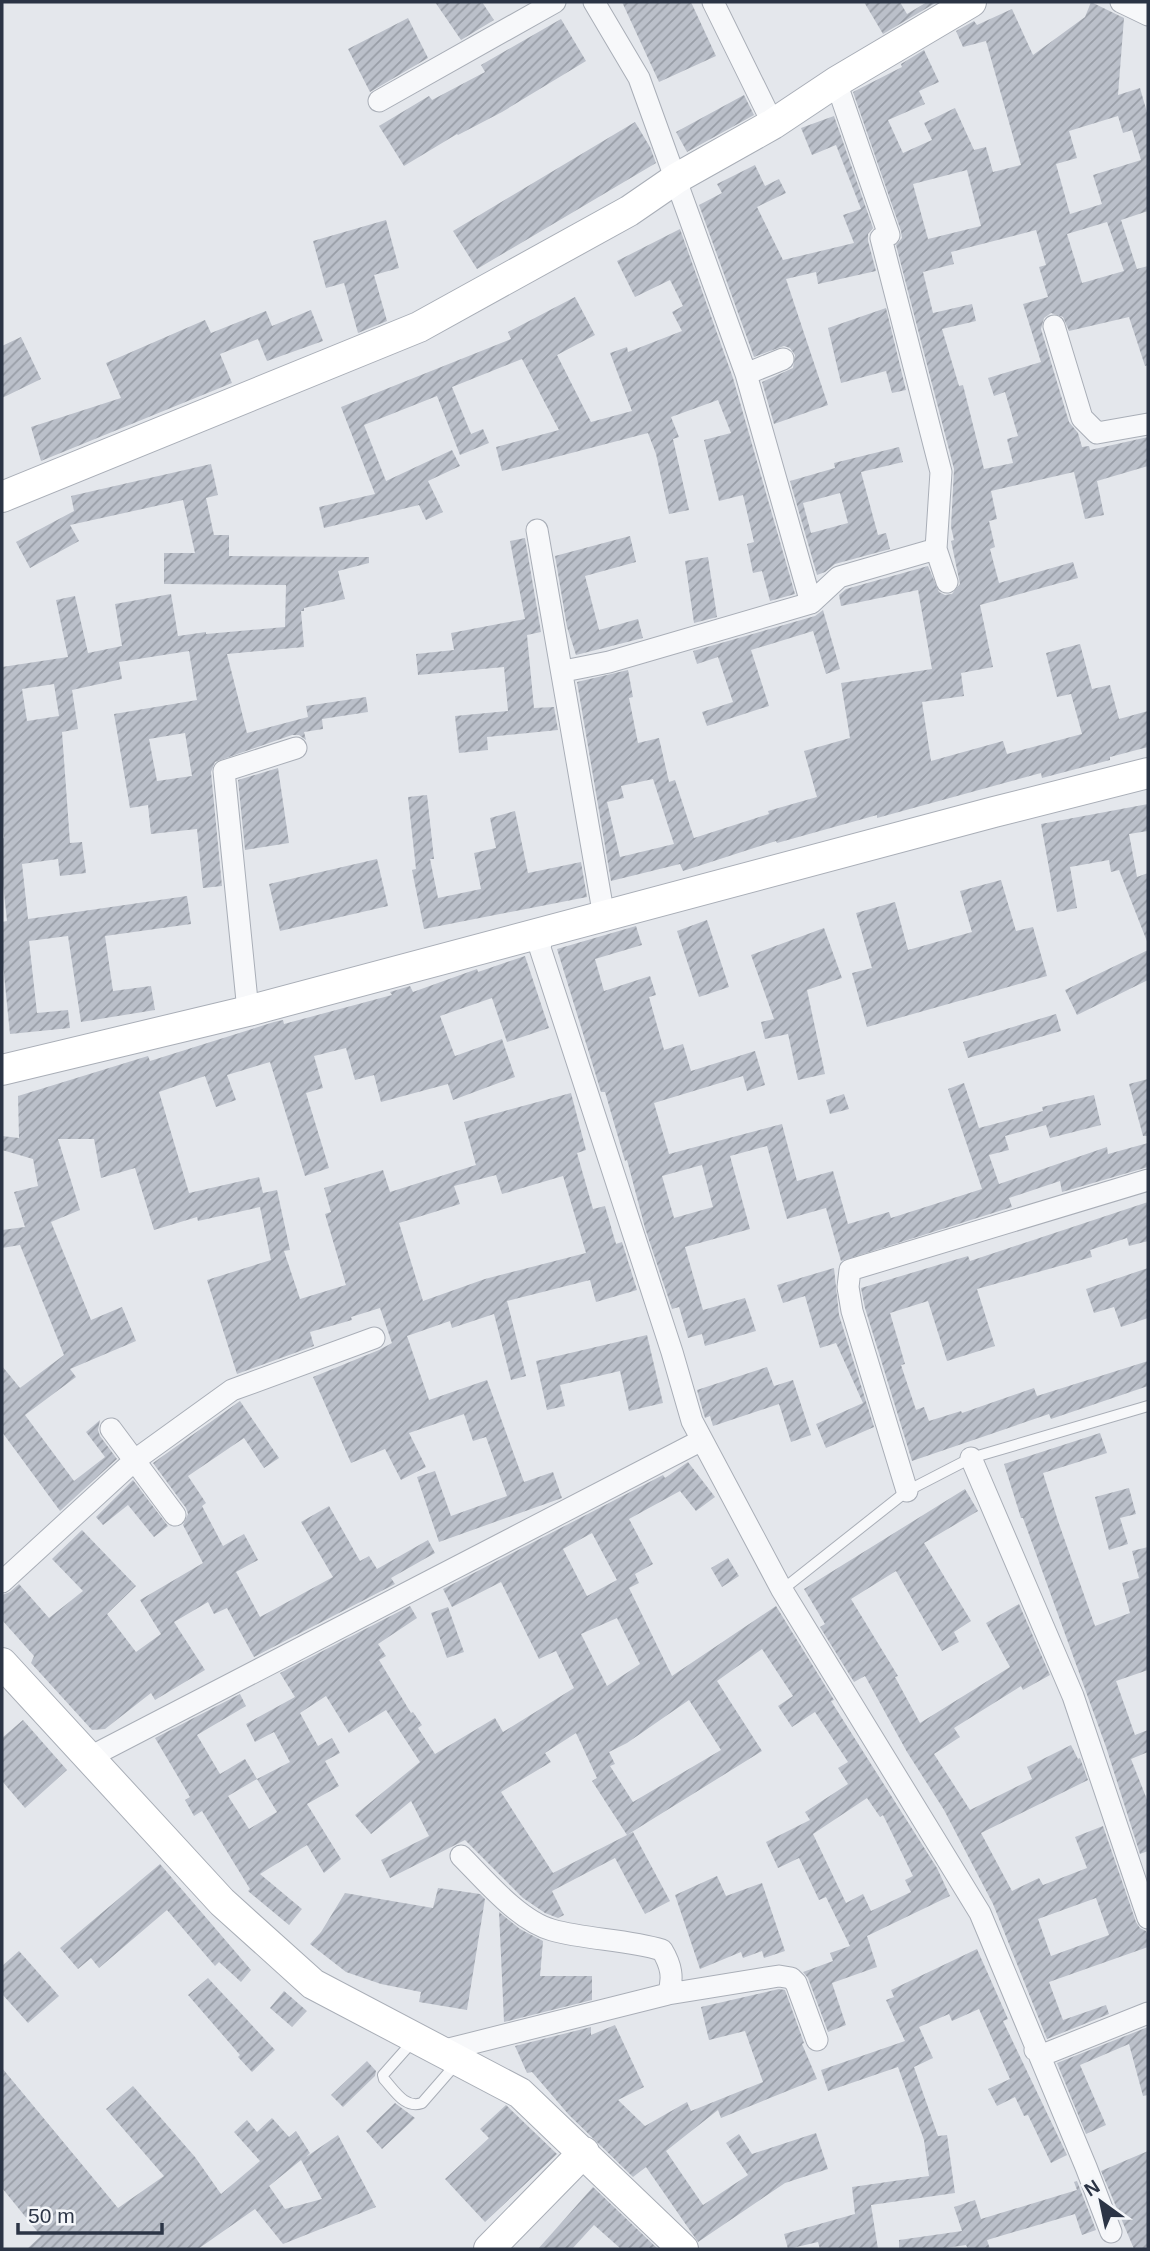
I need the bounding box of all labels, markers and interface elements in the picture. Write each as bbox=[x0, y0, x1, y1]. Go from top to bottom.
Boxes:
north arrow bbox=[1066, 2167, 1136, 2237]
text: N bbox=[1081, 2176, 1103, 2201]
scale bar bbox=[18, 2192, 161, 2236]
text: 50 m bbox=[28, 2204, 75, 2227]

